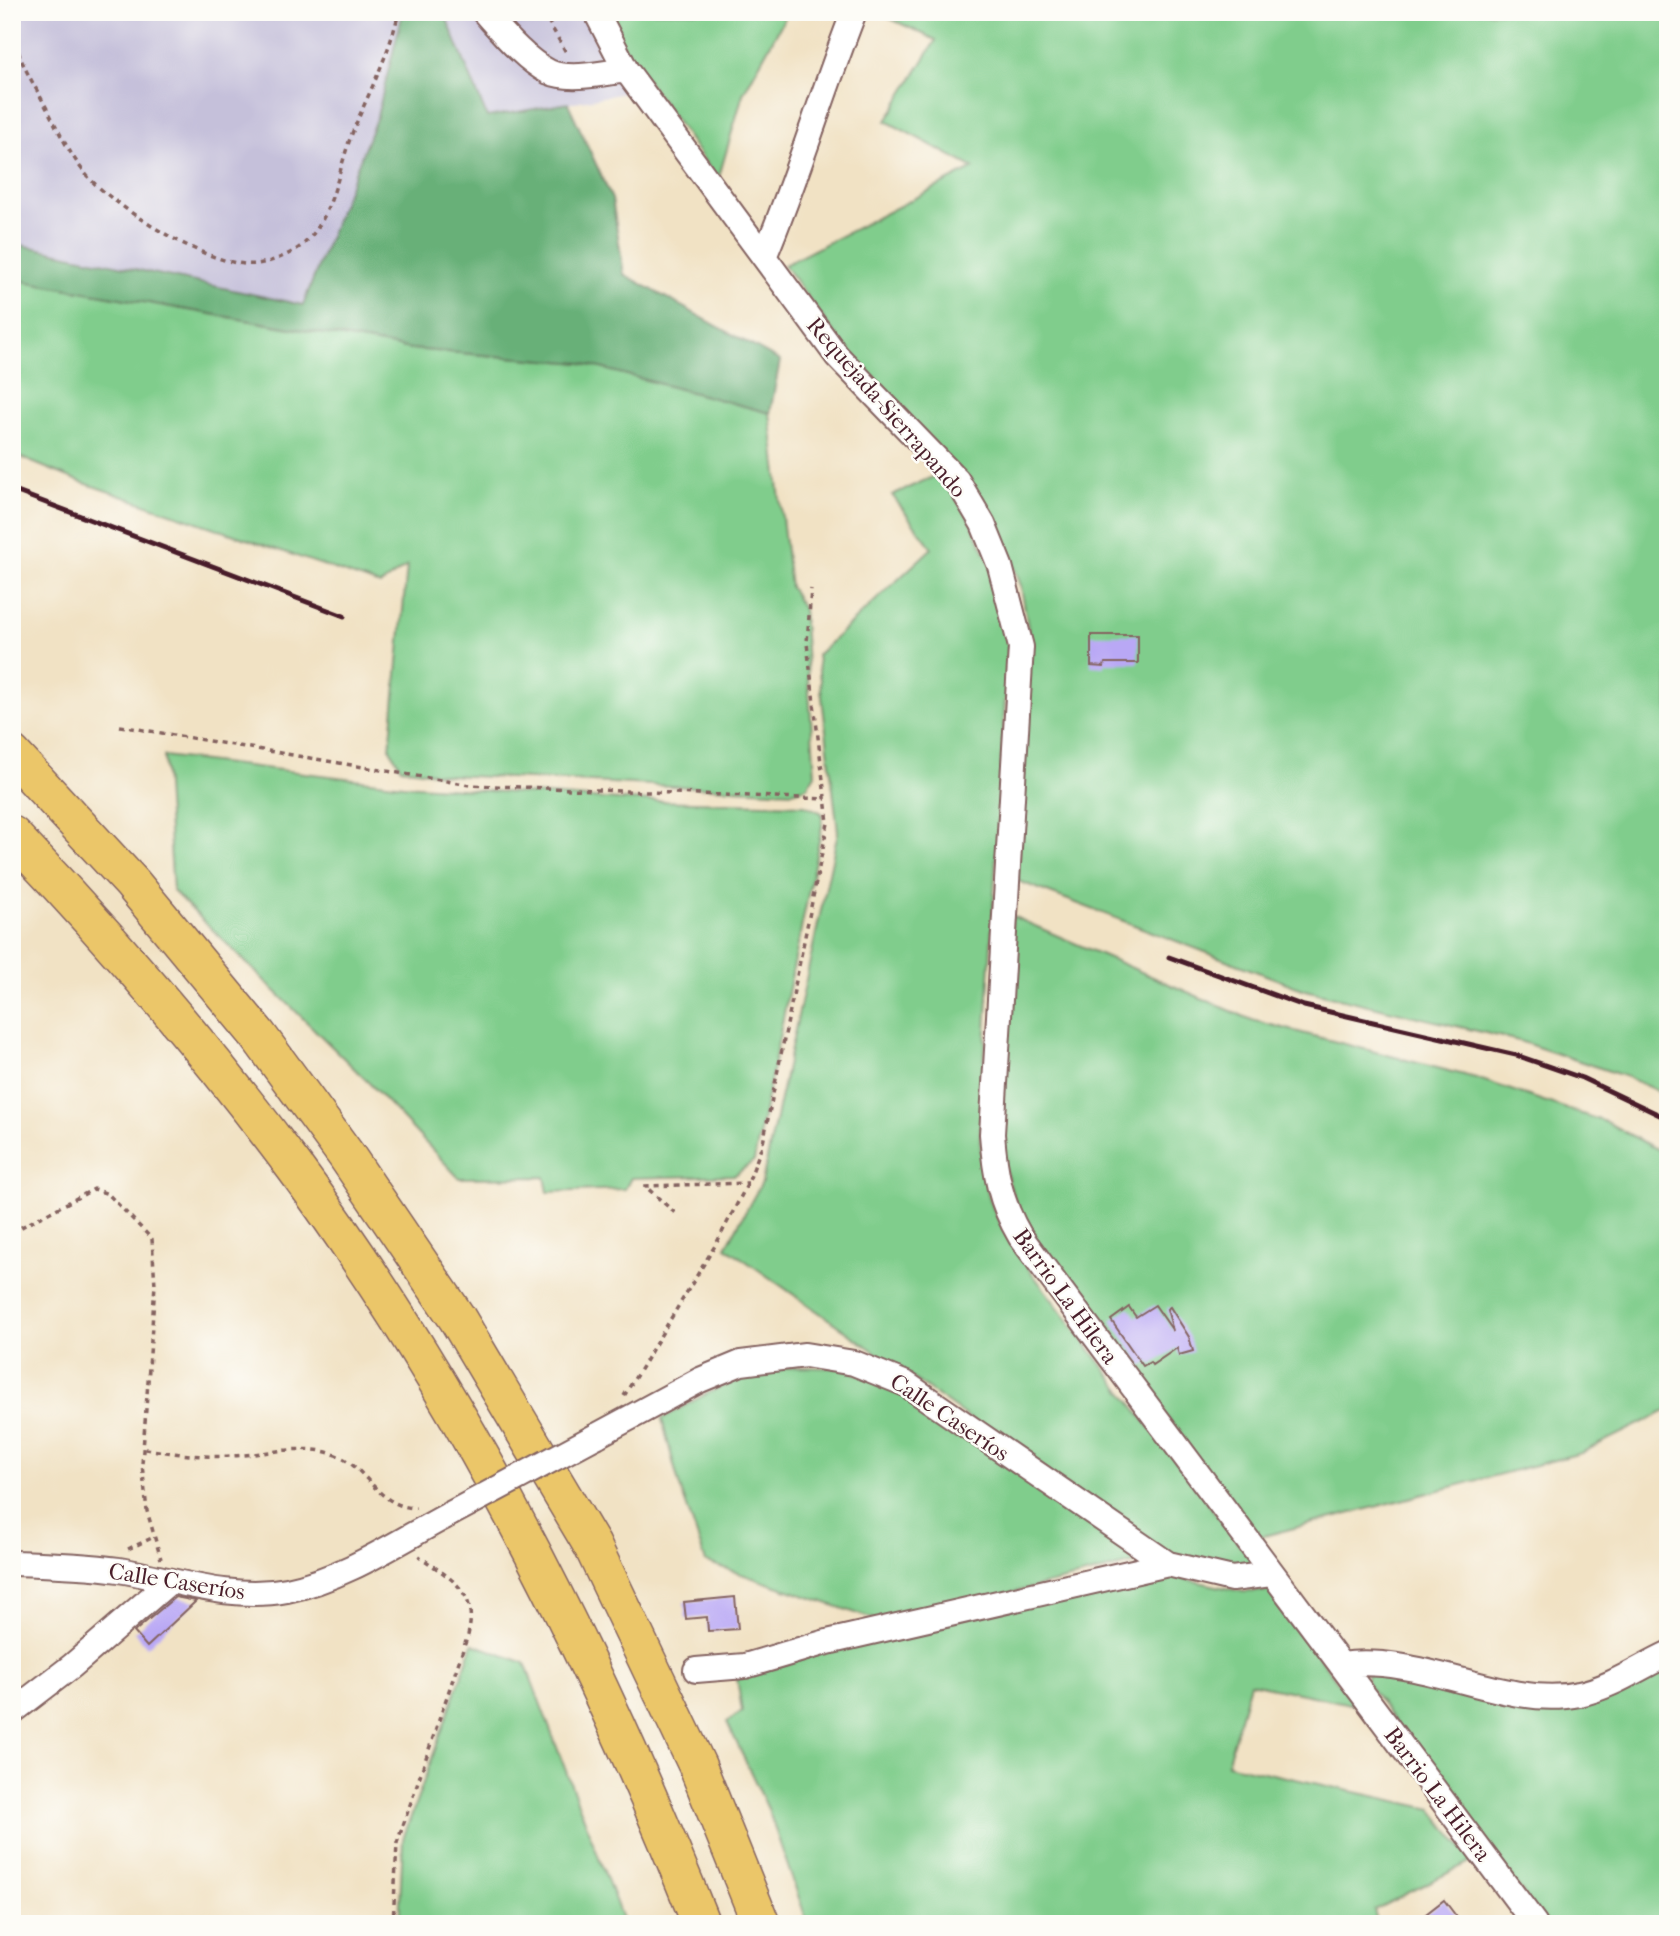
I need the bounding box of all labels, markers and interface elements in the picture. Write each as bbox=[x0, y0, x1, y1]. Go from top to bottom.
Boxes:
street label: Requejada-Sierrapando bbox=[801, 312, 972, 503]
street label: Barrio La Hilera bbox=[1007, 1223, 1124, 1370]
street label: Calle Caseríos bbox=[885, 1368, 1014, 1467]
street label: Calle Caseríos bbox=[107, 1557, 247, 1606]
street label: Barrio La Hilera bbox=[1378, 1722, 1497, 1867]

